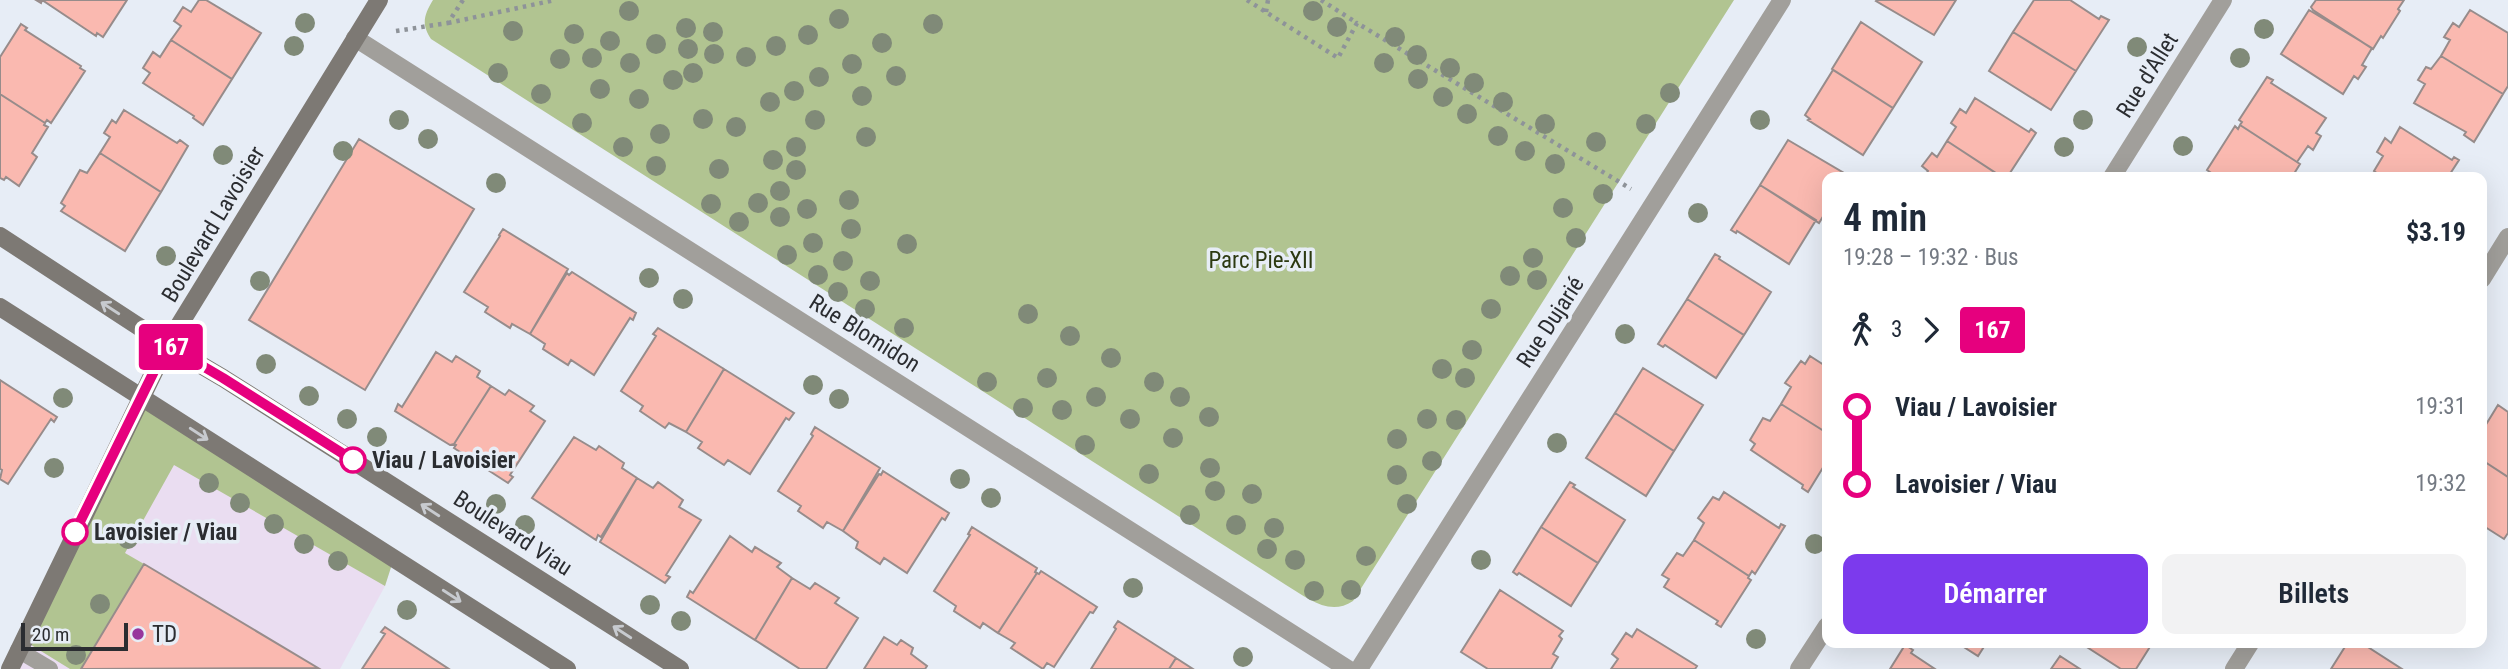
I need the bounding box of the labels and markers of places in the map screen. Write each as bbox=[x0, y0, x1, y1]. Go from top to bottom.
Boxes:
marker: Viau / Lavoisier bbox=[340, 447, 366, 473]
place label: Viau / Lavoisier bbox=[372, 447, 516, 474]
marker: Lavoisier / Viau bbox=[62, 519, 88, 545]
place label: Lavoisier / Viau bbox=[94, 519, 237, 546]
place label: TD bbox=[152, 621, 177, 648]
marker: TD bbox=[130, 626, 146, 642]

